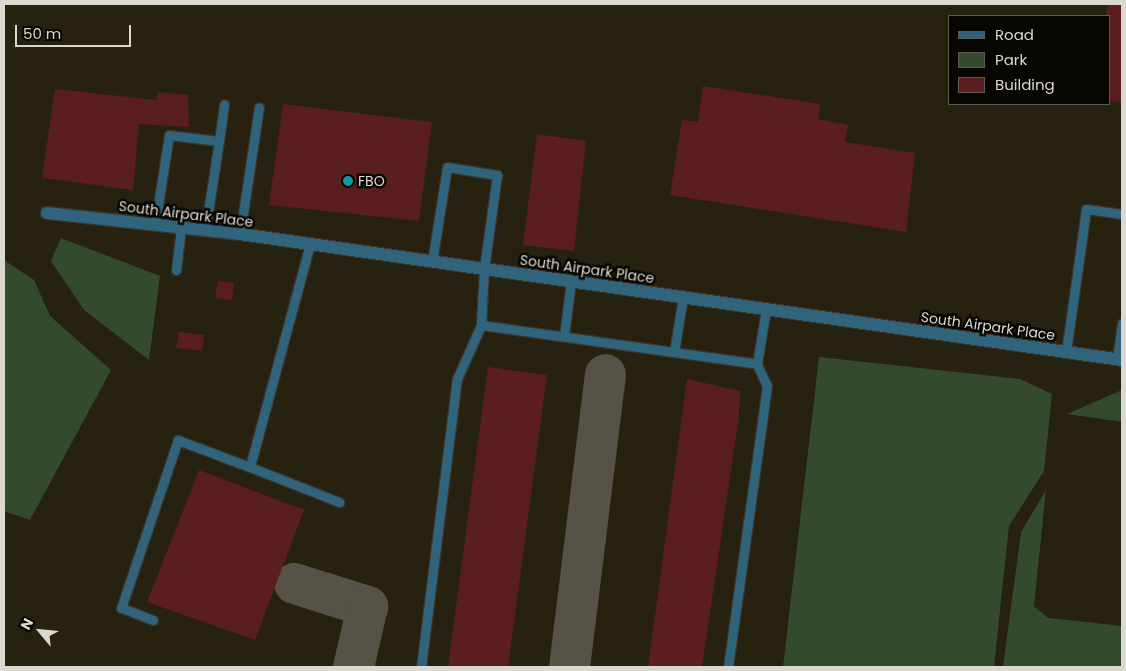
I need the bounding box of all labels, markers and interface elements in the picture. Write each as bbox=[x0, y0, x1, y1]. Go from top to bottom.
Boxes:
scale bar bbox=[18, 15, 134, 47]
legend bbox=[948, 15, 1111, 105]
text: 50 m bbox=[23, 23, 61, 44]
text: Road bbox=[995, 24, 1034, 45]
text: Park bbox=[995, 49, 1027, 70]
text: Building bbox=[995, 74, 1055, 95]
place label: FBO bbox=[358, 173, 385, 189]
marker: FBO bbox=[342, 175, 354, 187]
street label: South Airpark Place bbox=[118, 197, 254, 231]
street label: South Airpark Place bbox=[519, 251, 655, 287]
street label: South Airpark Place bbox=[920, 308, 1056, 344]
north arrow bbox=[15, 606, 65, 656]
text: N bbox=[15, 615, 38, 633]

